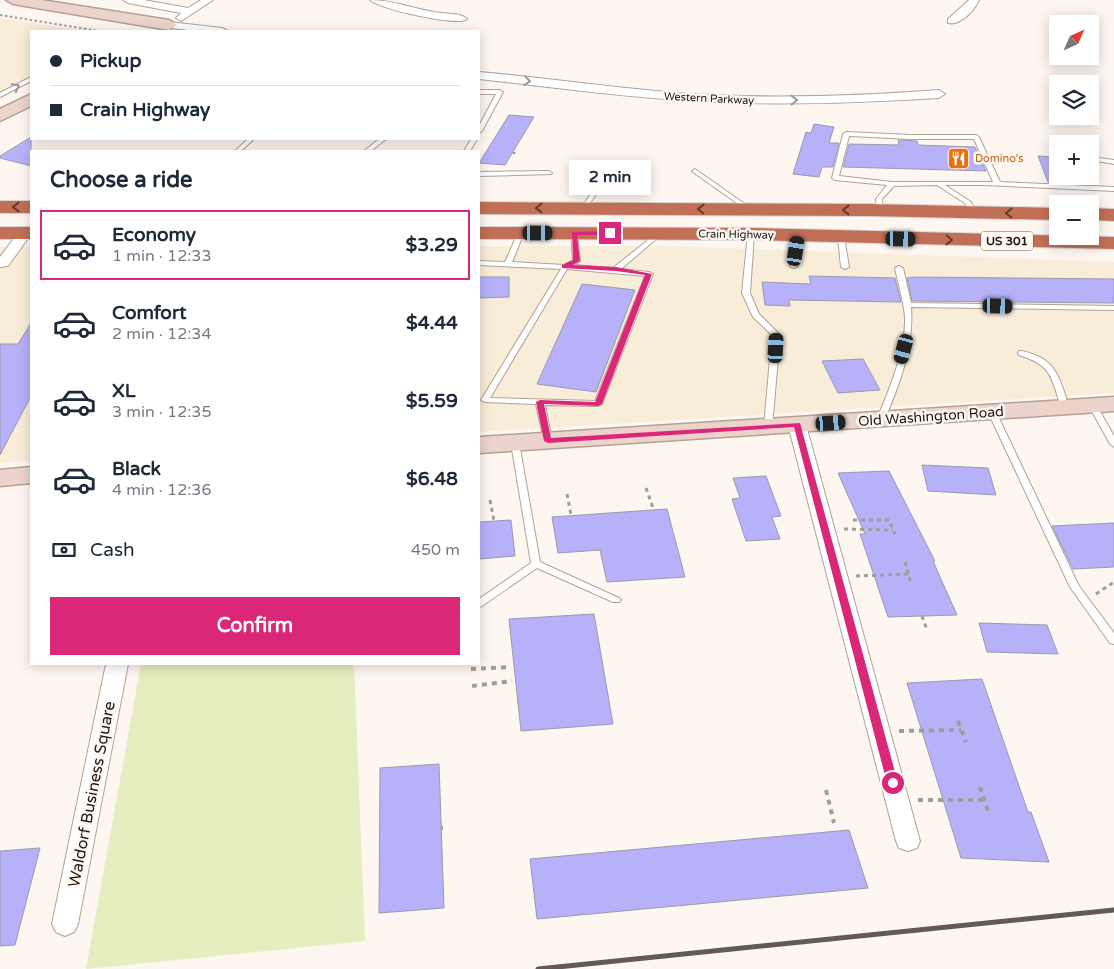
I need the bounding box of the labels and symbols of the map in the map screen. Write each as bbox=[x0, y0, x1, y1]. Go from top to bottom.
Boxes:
north arrow bbox=[1049, 15, 1099, 65]
one-way arrow bbox=[523, 75, 531, 86]
one-way arrow bbox=[10, 83, 19, 93]
street label: Western Parkway bbox=[664, 90, 755, 107]
one-way arrow bbox=[790, 95, 798, 105]
restaurant icon: Domino's bbox=[947, 146, 971, 170]
place label: Domino's bbox=[975, 152, 1024, 165]
callout: 2 min bbox=[569, 160, 651, 196]
one-way arrow bbox=[11, 202, 19, 212]
one-way arrow bbox=[535, 203, 542, 213]
one-way arrow bbox=[697, 204, 705, 215]
one-way arrow bbox=[842, 205, 850, 215]
one-way arrow bbox=[1005, 207, 1013, 218]
route end bbox=[599, 222, 621, 244]
car bbox=[523, 226, 553, 241]
street label: Crain Highway bbox=[698, 227, 774, 242]
car bbox=[885, 231, 916, 247]
road number: US 301 bbox=[981, 232, 1033, 250]
one-way arrow bbox=[946, 234, 954, 245]
car bbox=[786, 235, 805, 267]
car bbox=[982, 298, 1013, 314]
car bbox=[767, 333, 784, 363]
car bbox=[892, 333, 915, 365]
street label: Old Washington Road bbox=[858, 403, 1004, 430]
car bbox=[815, 414, 846, 432]
street label: Waldorf Business Square bbox=[64, 699, 120, 889]
route start bbox=[882, 772, 904, 794]

